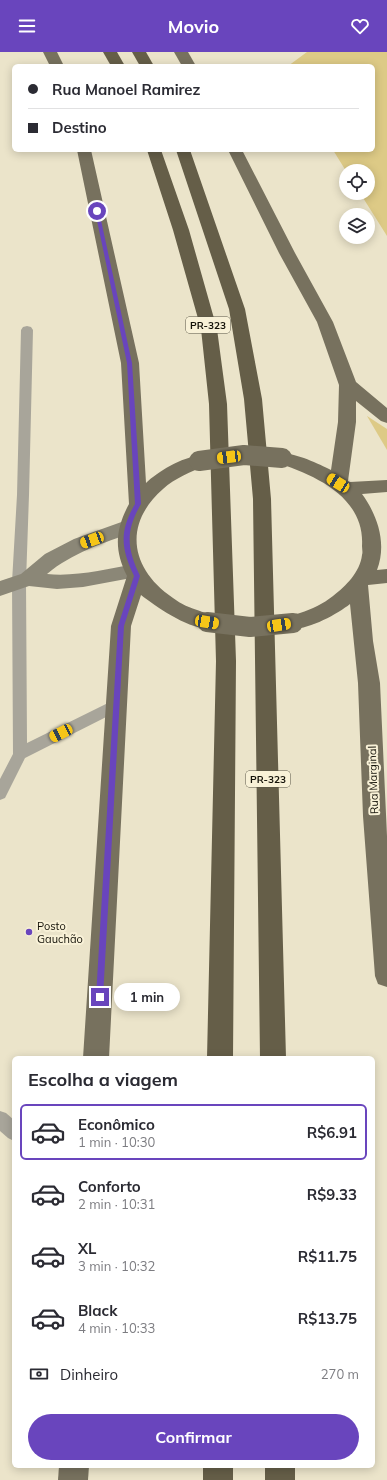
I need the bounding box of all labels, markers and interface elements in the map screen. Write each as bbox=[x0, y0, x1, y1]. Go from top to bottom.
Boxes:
icon: menu bbox=[16, 15, 38, 37]
text: Movio bbox=[168, 15, 219, 38]
icon: heart bbox=[349, 15, 371, 37]
text: Rua Manoel Ramirez bbox=[52, 80, 200, 99]
text: Destino bbox=[52, 118, 107, 137]
map controls bbox=[339, 164, 375, 244]
button: locate bbox=[339, 164, 375, 200]
route start bbox=[88, 202, 106, 220]
button: layers bbox=[339, 208, 375, 244]
road number: PR-323 bbox=[186, 317, 230, 333]
car bbox=[216, 450, 242, 464]
car bbox=[325, 472, 351, 494]
car bbox=[79, 530, 105, 550]
car bbox=[194, 614, 220, 630]
car bbox=[266, 617, 292, 633]
car bbox=[48, 722, 74, 744]
street label: Rua Marginal bbox=[365, 746, 381, 814]
road number: PR-323 bbox=[246, 771, 290, 787]
place label: Posto Gauchão bbox=[37, 919, 83, 946]
marker: Posto Gauchão bbox=[24, 927, 34, 937]
callout: 1 min bbox=[114, 983, 180, 1011]
route end bbox=[91, 988, 109, 1006]
text: 1 min bbox=[130, 989, 164, 1005]
text: Escolha a viagem bbox=[28, 1068, 178, 1091]
icon: car bbox=[30, 1114, 66, 1150]
text: Econômico bbox=[78, 1115, 155, 1134]
text: R$6.91 bbox=[307, 1123, 357, 1142]
text: 1 min · 10:30 bbox=[78, 1134, 155, 1150]
icon: car bbox=[30, 1176, 66, 1212]
text: Conforto bbox=[78, 1177, 141, 1196]
text: R$9.33 bbox=[307, 1185, 357, 1204]
text: 2 min · 10:31 bbox=[78, 1196, 155, 1212]
icon: car bbox=[30, 1238, 66, 1274]
text: XL bbox=[78, 1239, 96, 1258]
text: R$11.75 bbox=[298, 1247, 357, 1266]
text: 3 min · 10:32 bbox=[78, 1258, 155, 1274]
icon: car bbox=[30, 1300, 66, 1336]
text: Black bbox=[78, 1301, 117, 1320]
text: R$13.75 bbox=[298, 1309, 357, 1328]
text: 4 min · 10:33 bbox=[78, 1320, 155, 1336]
icon: cash bbox=[28, 1363, 50, 1385]
text: Dinheiro bbox=[60, 1365, 118, 1384]
text: 270 m bbox=[321, 1366, 359, 1382]
button: Confirmar bbox=[28, 1414, 359, 1460]

